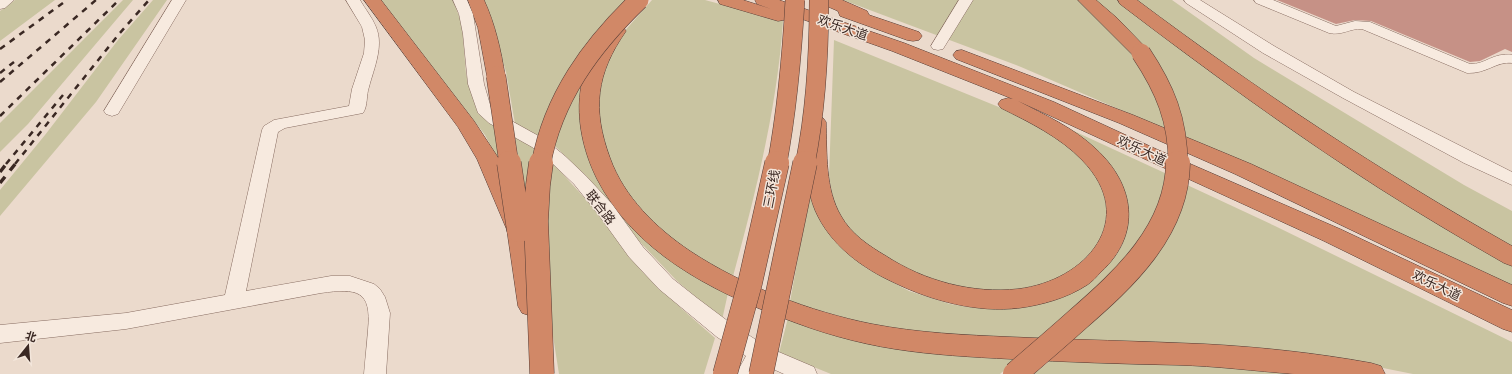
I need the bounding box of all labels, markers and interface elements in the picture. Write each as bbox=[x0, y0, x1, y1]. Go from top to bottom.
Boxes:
street label: 欢乐大道 bbox=[815, 10, 871, 44]
street label: 欢乐大道 bbox=[1115, 131, 1169, 169]
street label: 三环线 bbox=[758, 168, 784, 210]
street label: 联合路 bbox=[582, 186, 620, 228]
street label: 欢乐大道 bbox=[1410, 266, 1464, 304]
north arrow bbox=[8, 326, 48, 366]
text: 北 bbox=[24, 328, 38, 345]

